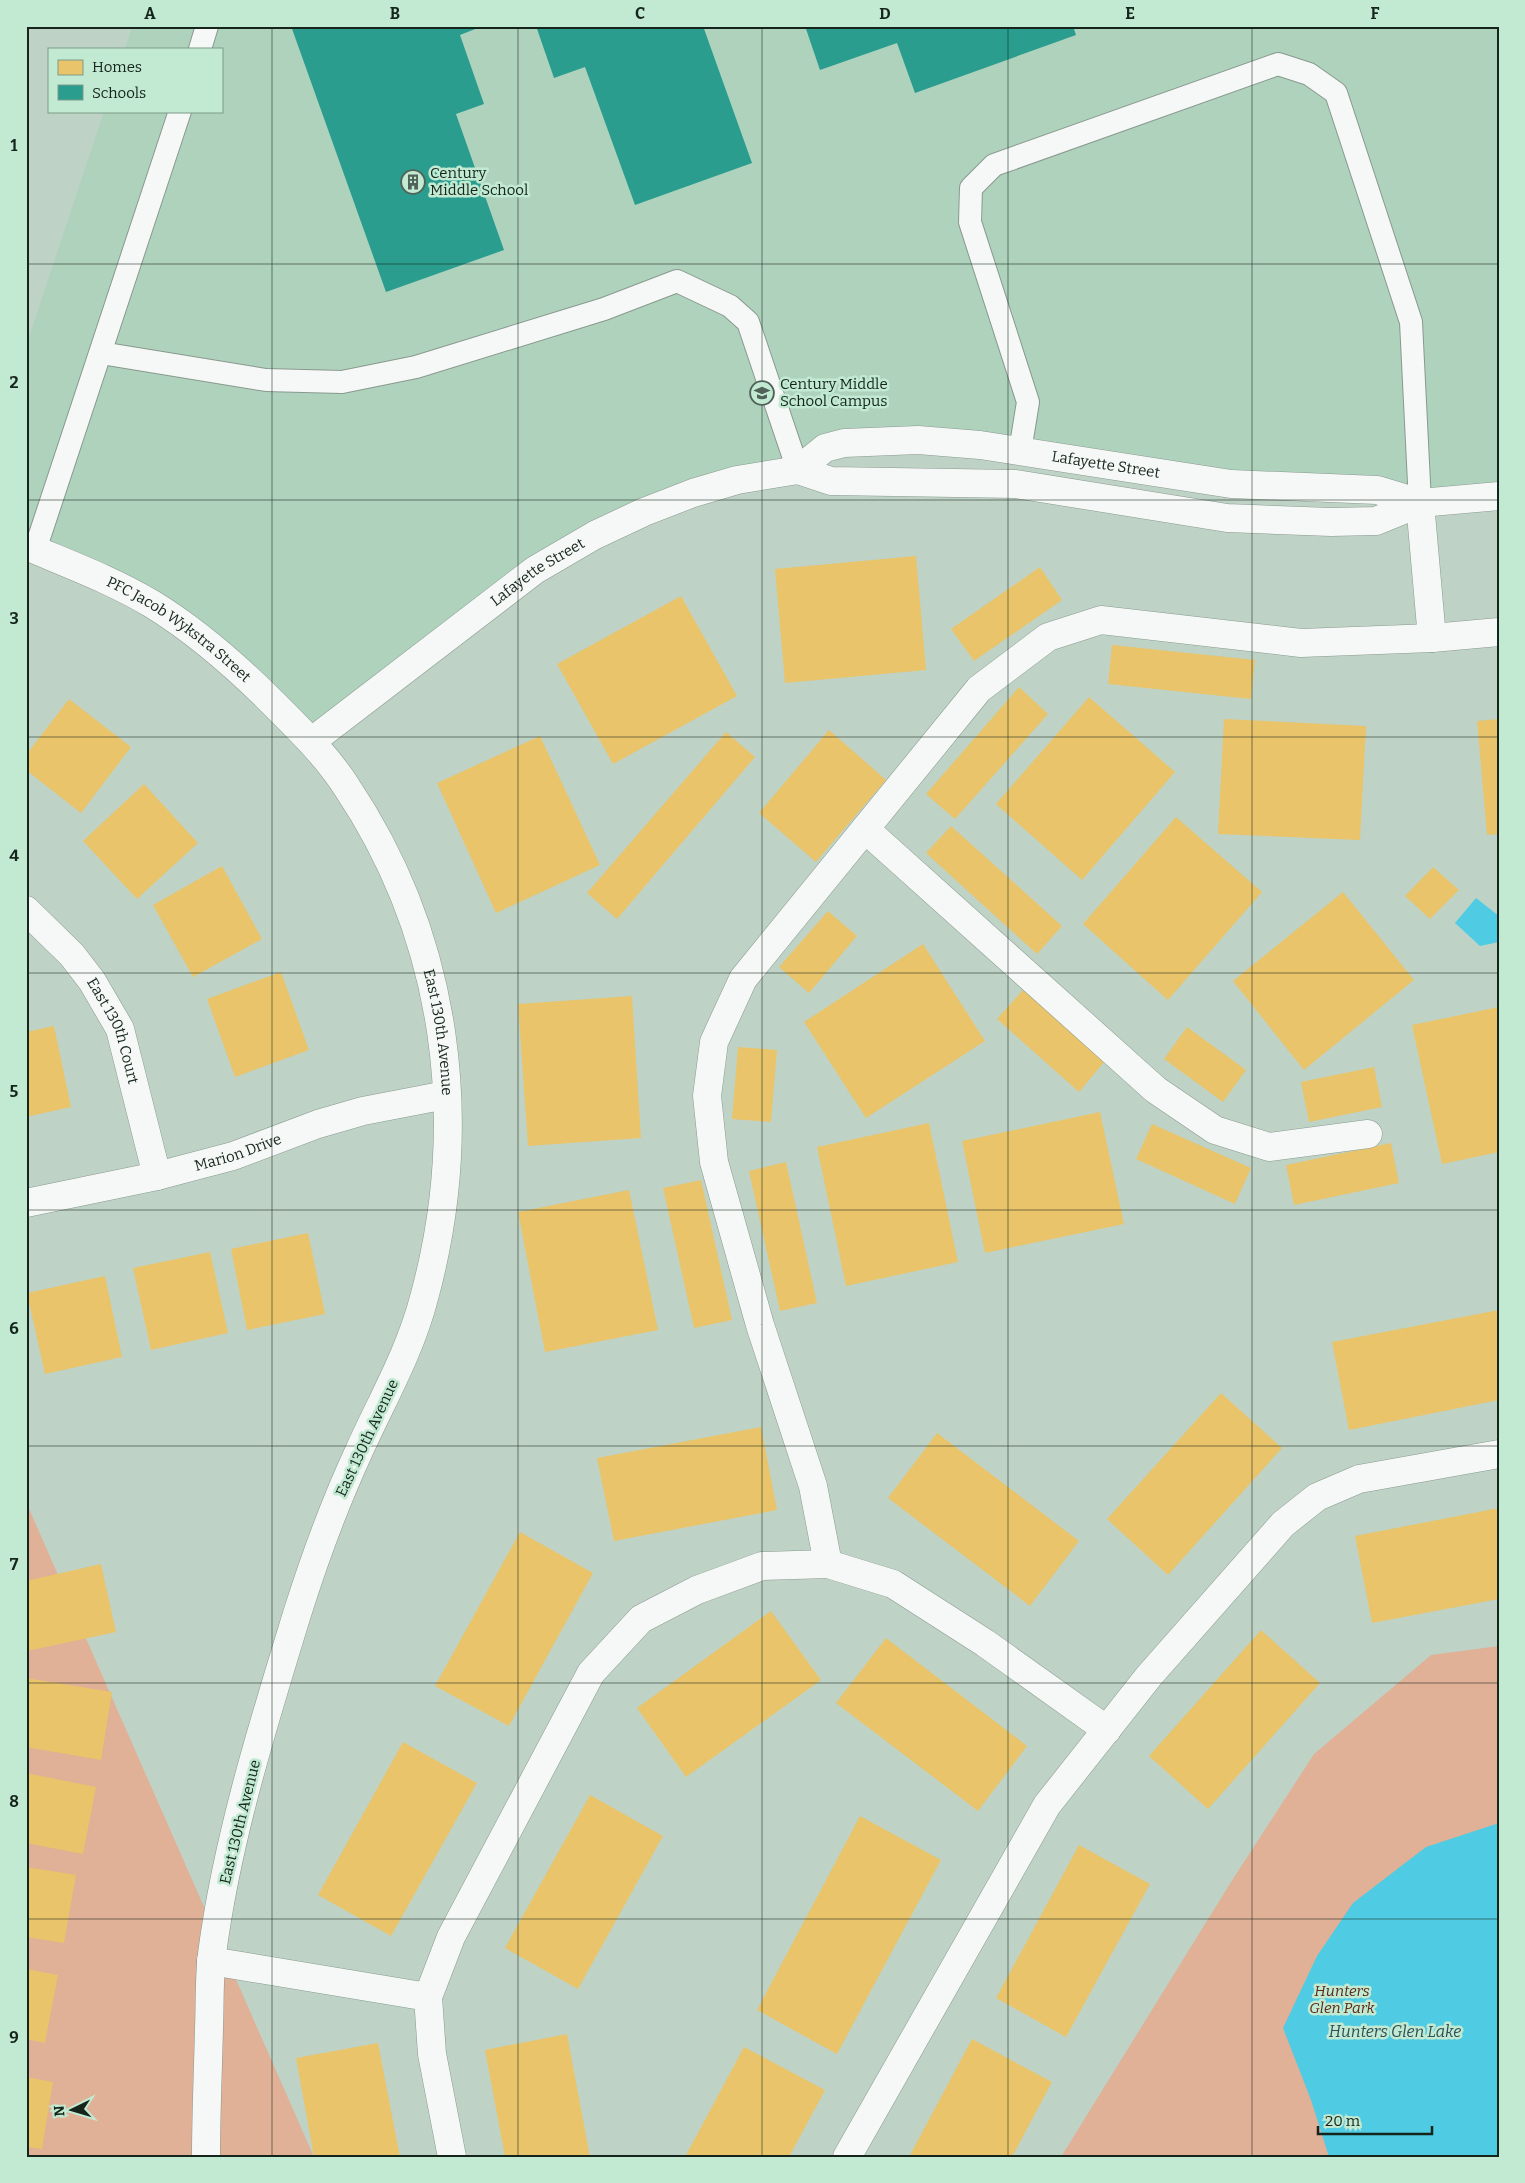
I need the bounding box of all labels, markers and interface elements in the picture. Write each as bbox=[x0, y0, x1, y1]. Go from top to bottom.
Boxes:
text: A bbox=[144, 4, 156, 23]
text: B bbox=[390, 4, 400, 23]
text: C bbox=[635, 4, 645, 23]
text: D bbox=[879, 4, 891, 23]
text: E bbox=[1125, 4, 1135, 23]
text: F bbox=[1371, 4, 1380, 23]
legend bbox=[48, 48, 222, 112]
text: Homes bbox=[92, 58, 142, 76]
text: Schools bbox=[92, 84, 146, 102]
text: 1 bbox=[11, 136, 18, 155]
place label: Century Middle School bbox=[430, 164, 528, 199]
building icon: Century Middle School bbox=[400, 169, 426, 195]
text: 2 bbox=[9, 373, 19, 392]
place label: Century Middle School Campus bbox=[780, 375, 888, 410]
school or university icon: Century Middle School Campus bbox=[749, 380, 775, 406]
street label: Lafayette Street bbox=[1050, 447, 1162, 482]
street label: Lafayette Street bbox=[487, 534, 588, 610]
street label: PFC Jacob Wykstra Street bbox=[104, 573, 255, 686]
text: 3 bbox=[9, 609, 19, 628]
text: 4 bbox=[9, 846, 19, 865]
street label: East 130th Avenue bbox=[420, 967, 456, 1096]
street label: East 130th Court bbox=[83, 975, 143, 1086]
text: 5 bbox=[10, 1082, 19, 1101]
street label: Marion Drive bbox=[192, 1130, 284, 1175]
text: 6 bbox=[9, 1319, 19, 1338]
street label: East 130th Avenue bbox=[332, 1376, 402, 1500]
text: 7 bbox=[10, 1555, 19, 1574]
street label: East 130th Avenue bbox=[216, 1758, 264, 1886]
text: 8 bbox=[9, 1792, 19, 1811]
park label: Hunters Glen Park bbox=[1309, 1982, 1376, 2017]
water label: Hunters Glen Lake bbox=[1329, 2022, 1461, 2041]
text: 9 bbox=[9, 2028, 19, 2047]
north arrow bbox=[48, 2086, 98, 2136]
scale bar bbox=[1318, 2103, 1431, 2135]
text: N bbox=[51, 2105, 68, 2117]
text: 20 m bbox=[1325, 2112, 1361, 2130]

